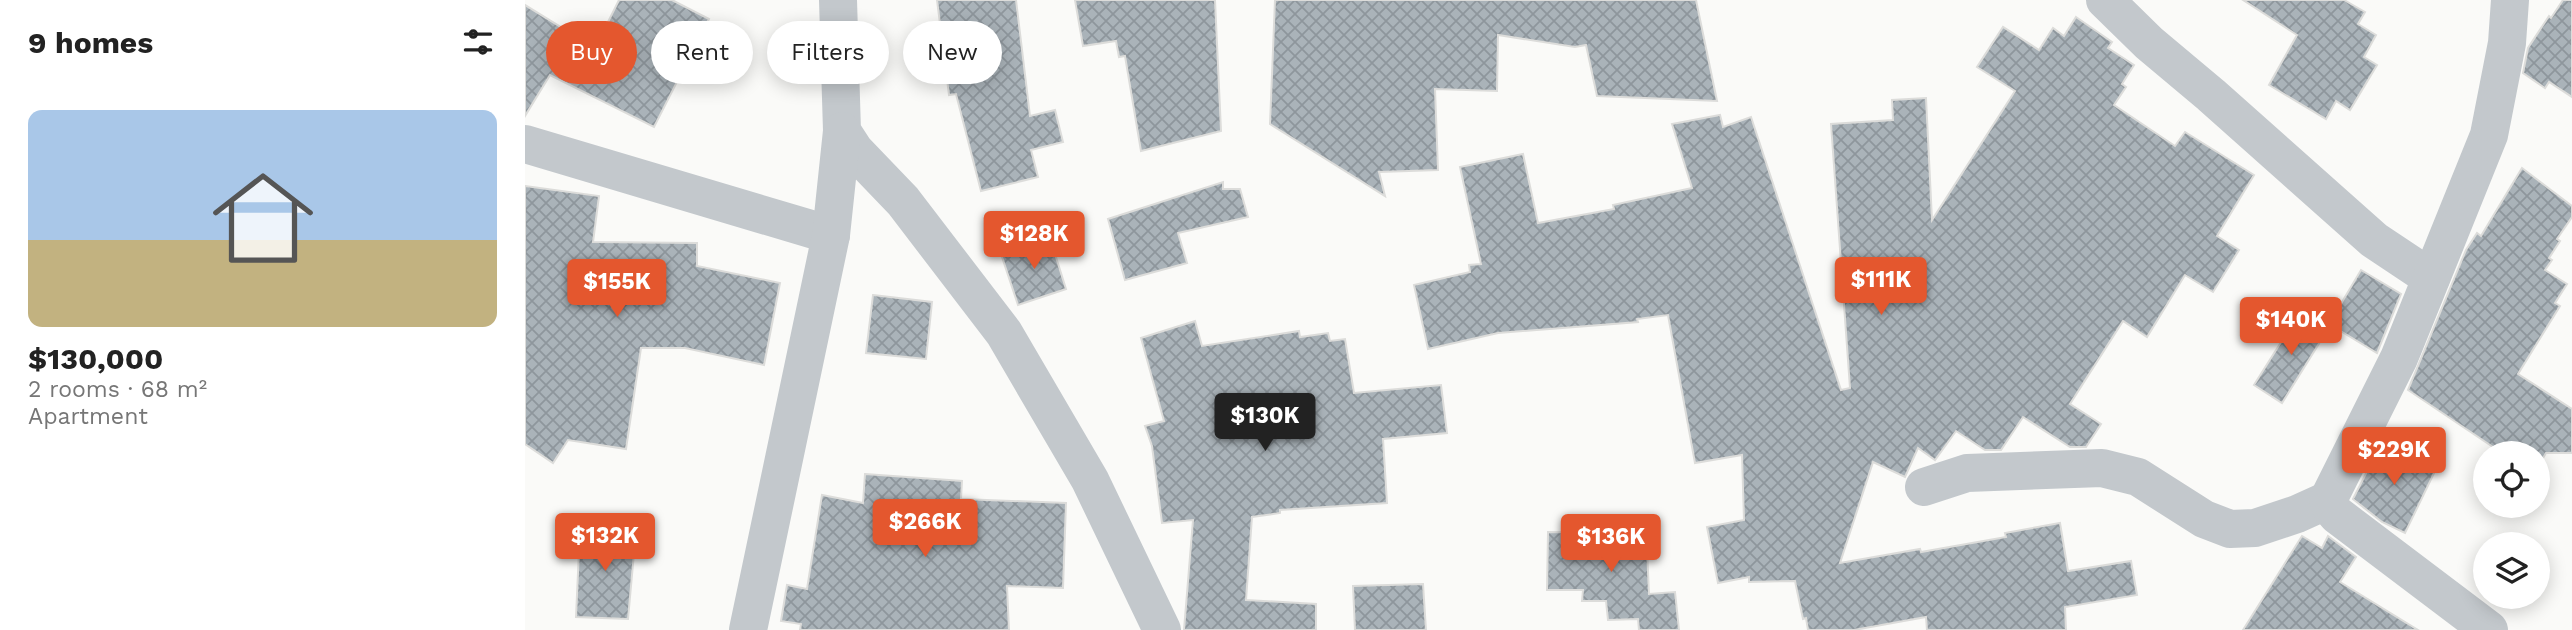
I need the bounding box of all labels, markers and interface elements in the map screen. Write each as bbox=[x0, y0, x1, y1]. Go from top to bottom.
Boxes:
chip: Buy bbox=[546, 21, 637, 84]
chip: Rent bbox=[651, 21, 753, 84]
chip: Filters bbox=[767, 21, 889, 84]
chip: New bbox=[903, 21, 1002, 84]
icon: filters bbox=[459, 23, 497, 61]
text: 9 homes bbox=[28, 25, 153, 60]
icon: home bbox=[200, 155, 326, 281]
pin: $128K bbox=[985, 212, 1083, 271]
text: $128K bbox=[1000, 220, 1068, 247]
pin: $111K bbox=[1832, 258, 1930, 317]
pin: $155K bbox=[568, 260, 666, 319]
text: $111K bbox=[1851, 266, 1911, 293]
text: $155K bbox=[583, 268, 651, 295]
pin: $140K bbox=[2242, 298, 2340, 357]
text: $140K bbox=[2256, 306, 2326, 333]
text: $130,000 bbox=[28, 341, 163, 376]
text: 2 rooms · 68 m² bbox=[28, 376, 207, 403]
pin: $130K bbox=[1216, 393, 1314, 453]
text: $130K bbox=[1230, 402, 1300, 429]
text: Apartment bbox=[28, 403, 148, 430]
pin: $229K bbox=[2345, 428, 2443, 487]
text: $229K bbox=[2358, 436, 2430, 463]
map controls bbox=[2473, 441, 2550, 609]
button: locate bbox=[2473, 441, 2550, 518]
pin: $266K bbox=[876, 500, 974, 559]
text: $266K bbox=[889, 508, 961, 535]
pin: $132K bbox=[556, 514, 654, 573]
pin: $136K bbox=[1562, 514, 1660, 574]
text: $132K bbox=[571, 522, 639, 549]
text: $136K bbox=[1577, 523, 1645, 550]
button: layers bbox=[2473, 532, 2550, 609]

